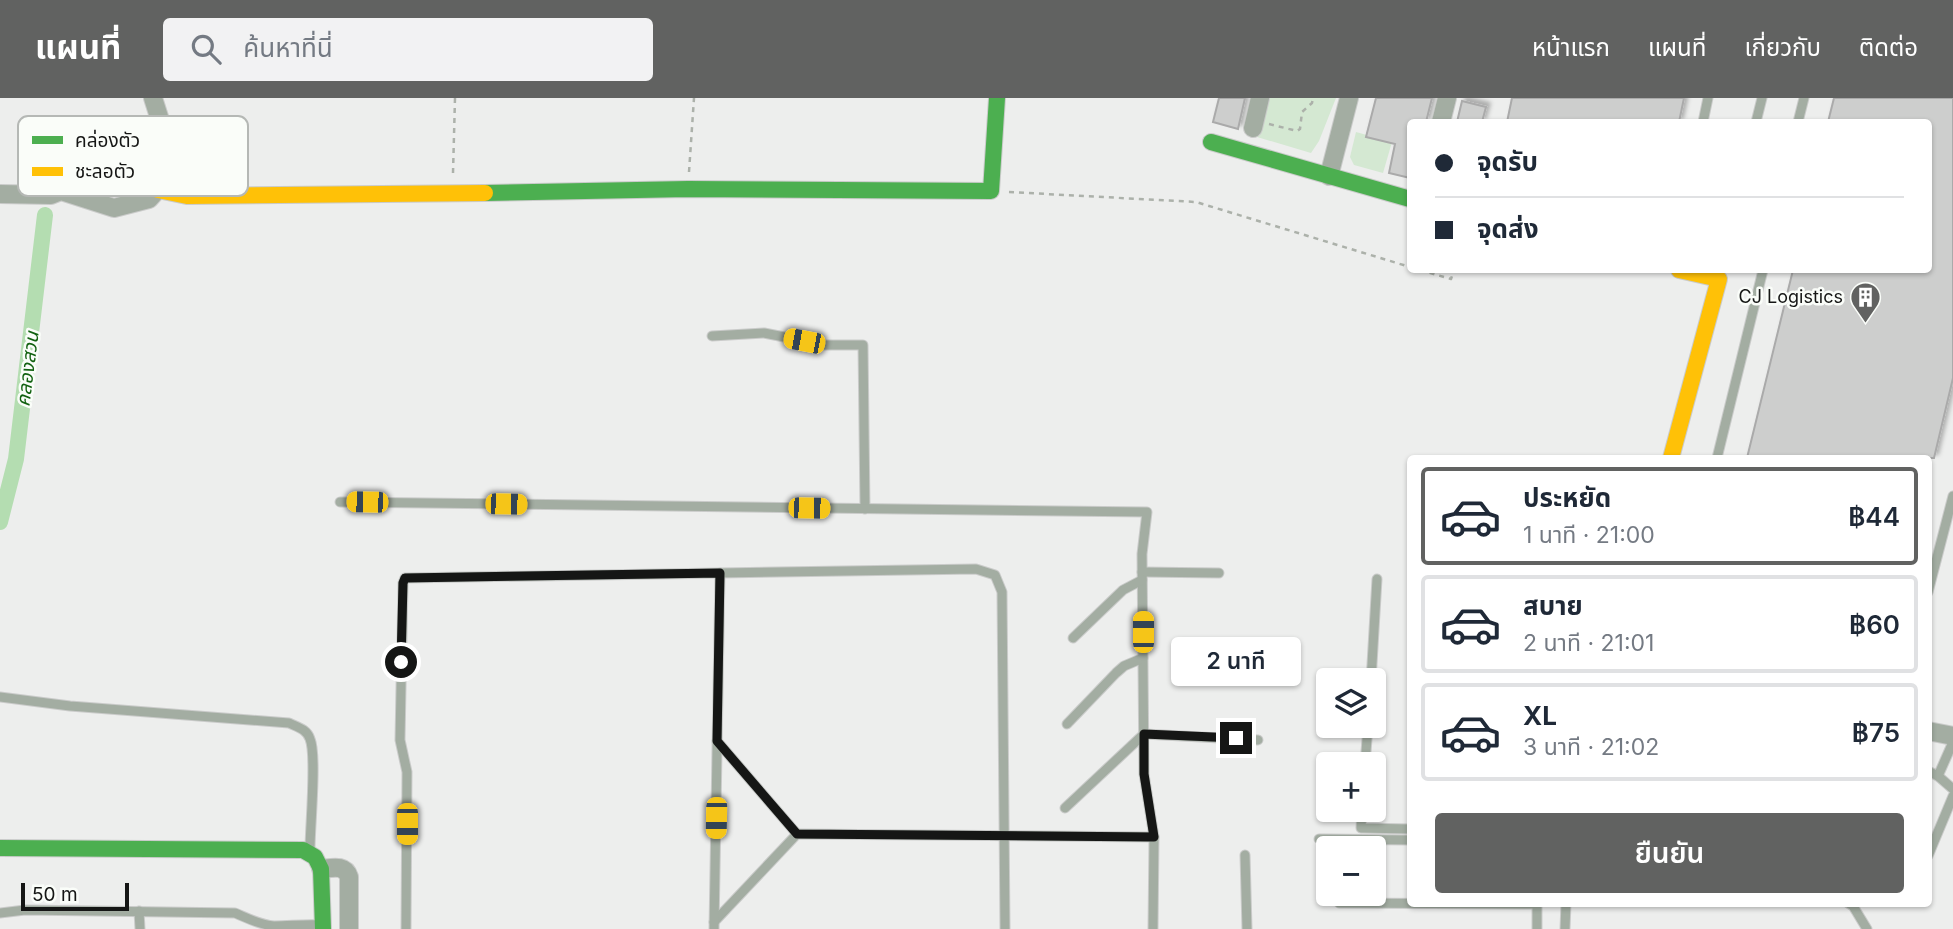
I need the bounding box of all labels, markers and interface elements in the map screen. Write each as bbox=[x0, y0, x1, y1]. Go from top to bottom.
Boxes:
search box bbox=[163, 18, 653, 81]
text: แผนที่ bbox=[35, 27, 121, 67]
icon: search bbox=[187, 30, 225, 68]
text: ค้นหาที่นี่ bbox=[243, 32, 333, 63]
text: หน้าแรก bbox=[1532, 33, 1610, 62]
text: แผนที่ bbox=[1648, 33, 1706, 62]
text: เกี่ยวกับ bbox=[1744, 33, 1821, 62]
text: ติดต่อ bbox=[1859, 33, 1918, 62]
legend bbox=[18, 116, 248, 196]
text: คล่องตัว bbox=[75, 129, 140, 152]
text: จุดรับ bbox=[1477, 146, 1538, 177]
text: ชะลอตัว bbox=[75, 160, 135, 183]
text: จุดส่ง bbox=[1477, 213, 1539, 244]
building icon: CJ Logistics bbox=[1849, 280, 1883, 324]
place label: CJ Logistics bbox=[1739, 286, 1843, 307]
car bbox=[782, 327, 827, 355]
water label: คลองสวน bbox=[11, 329, 44, 408]
text: ประหยัด bbox=[1523, 482, 1611, 513]
icon: car bbox=[1439, 485, 1502, 548]
car bbox=[346, 491, 389, 513]
car bbox=[485, 493, 528, 515]
car bbox=[788, 497, 831, 519]
text: ฿44 bbox=[1848, 501, 1900, 532]
text: 1 นาที · 21:00 bbox=[1523, 521, 1655, 549]
text: สบาย bbox=[1523, 590, 1583, 621]
icon: car bbox=[1439, 593, 1502, 656]
text: ฿60 bbox=[1849, 609, 1900, 640]
car bbox=[1133, 611, 1154, 653]
text: 2 นาที · 21:01 bbox=[1523, 629, 1654, 657]
callout: 2 นาที bbox=[1171, 636, 1301, 686]
route start bbox=[385, 646, 417, 678]
text: 2 นาที bbox=[1207, 647, 1265, 675]
map controls bbox=[1316, 668, 1386, 906]
button: layers bbox=[1316, 668, 1386, 738]
text: XL bbox=[1523, 700, 1557, 731]
icon: car bbox=[1439, 701, 1502, 764]
text: ฿75 bbox=[1852, 717, 1900, 748]
route end bbox=[1220, 722, 1252, 754]
text: 3 นาที · 21:02 bbox=[1523, 733, 1659, 761]
button: + bbox=[1316, 752, 1386, 822]
car bbox=[706, 797, 727, 839]
car bbox=[397, 803, 418, 845]
button: ยืนยัน bbox=[1435, 813, 1904, 893]
button: − bbox=[1316, 836, 1386, 906]
scale bar bbox=[21, 880, 130, 912]
text: 50 m bbox=[32, 883, 78, 906]

